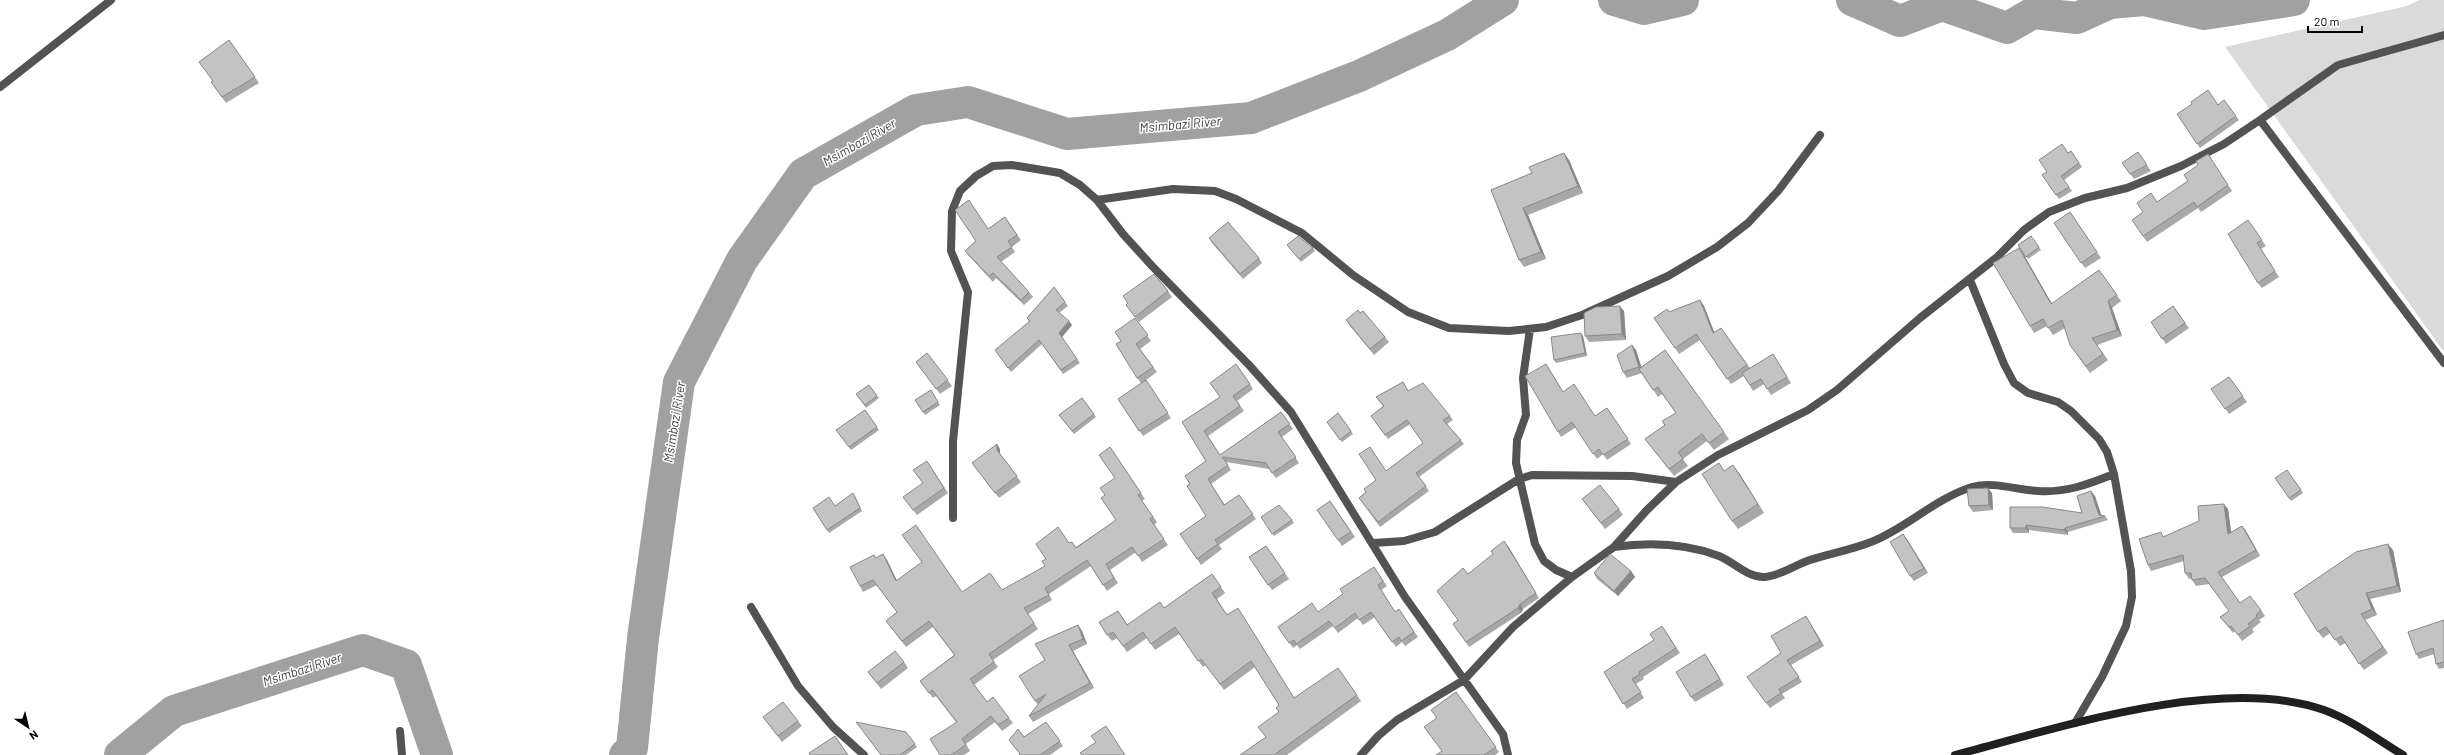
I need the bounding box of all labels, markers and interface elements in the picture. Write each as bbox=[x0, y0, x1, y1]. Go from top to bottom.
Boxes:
scale bar bbox=[2308, 8, 2362, 34]
text: 20 m bbox=[2314, 14, 2340, 28]
water label: Msimbazi River bbox=[1139, 112, 1222, 136]
water label: Msimbazi River bbox=[820, 114, 899, 169]
water label: Msimbazi River bbox=[660, 380, 688, 464]
water label: Msimbazi River bbox=[261, 649, 344, 689]
north arrow bbox=[8, 707, 48, 747]
text: N bbox=[27, 728, 41, 743]

